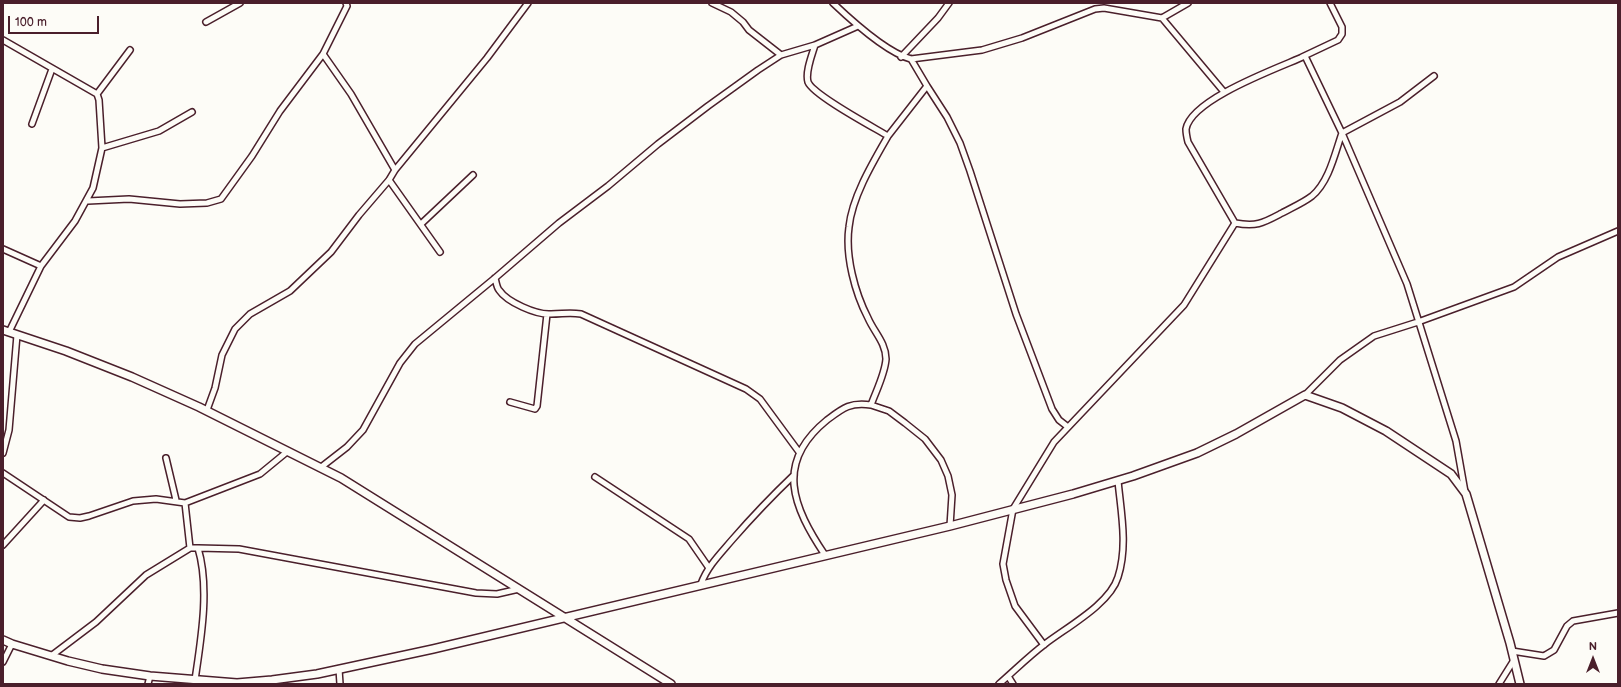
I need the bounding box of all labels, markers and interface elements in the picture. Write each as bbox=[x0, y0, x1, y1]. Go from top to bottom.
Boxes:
scale bar bbox=[10, 8, 101, 34]
text: 100 m bbox=[15, 15, 47, 30]
north arrow bbox=[1573, 639, 1613, 679]
text: N bbox=[1589, 640, 1597, 653]

